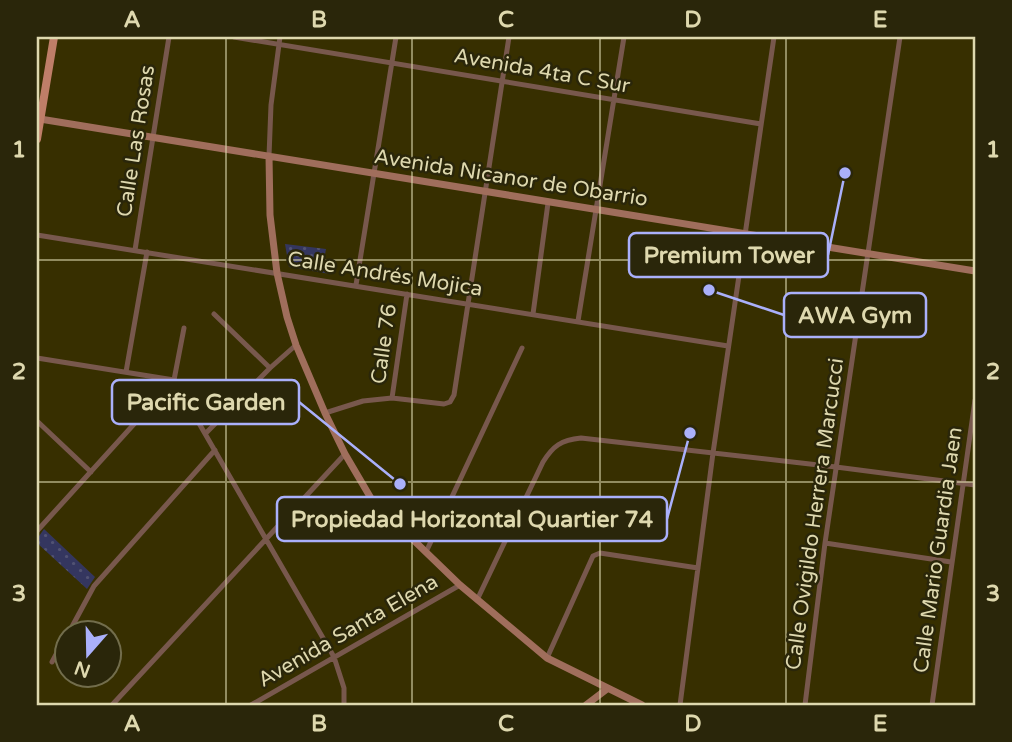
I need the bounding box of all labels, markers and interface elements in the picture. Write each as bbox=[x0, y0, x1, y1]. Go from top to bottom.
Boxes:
text: A bbox=[123, 6, 141, 34]
text: B bbox=[311, 6, 327, 34]
text: C bbox=[498, 6, 514, 34]
text: D bbox=[684, 6, 702, 34]
text: E bbox=[873, 6, 887, 34]
street label: Avenida 4ta C Sur bbox=[452, 43, 632, 99]
street label: Calle Las Rosas bbox=[112, 63, 160, 219]
text: 1 bbox=[12, 136, 26, 164]
text: 1 bbox=[986, 136, 1000, 164]
street label: Avenida Nicanor de Obarrio bbox=[372, 144, 650, 212]
callout: Premium Tower bbox=[629, 233, 828, 277]
text: Premium Tower bbox=[644, 242, 816, 270]
street label: Calle Andrés Mojica bbox=[286, 246, 484, 302]
callout: AWA Gym bbox=[784, 293, 926, 337]
street label: Calle 76 bbox=[366, 302, 402, 386]
text: AWA Gym bbox=[798, 302, 912, 330]
street label: Calle Ovigildo Herrera Marcucci bbox=[781, 357, 849, 671]
text: 2 bbox=[12, 358, 26, 386]
text: 2 bbox=[986, 358, 1000, 386]
callout: Pacific Garden bbox=[112, 380, 299, 424]
text: Pacific Garden bbox=[127, 389, 286, 417]
street label: Calle Mario Guardia Jaen bbox=[908, 425, 968, 675]
callout: Propiedad Horizontal Quartier 74 bbox=[277, 497, 667, 541]
text: Propiedad Horizontal Quartier 74 bbox=[291, 506, 654, 534]
street label: Avenida Santa Elena bbox=[253, 569, 443, 693]
text: 3 bbox=[12, 580, 26, 608]
text: 3 bbox=[986, 580, 1000, 608]
north arrow bbox=[52, 620, 122, 690]
text: N bbox=[72, 656, 93, 682]
text: A bbox=[123, 710, 141, 738]
text: B bbox=[311, 710, 327, 738]
text: C bbox=[498, 710, 514, 738]
text: D bbox=[684, 710, 702, 738]
text: E bbox=[873, 710, 887, 738]

